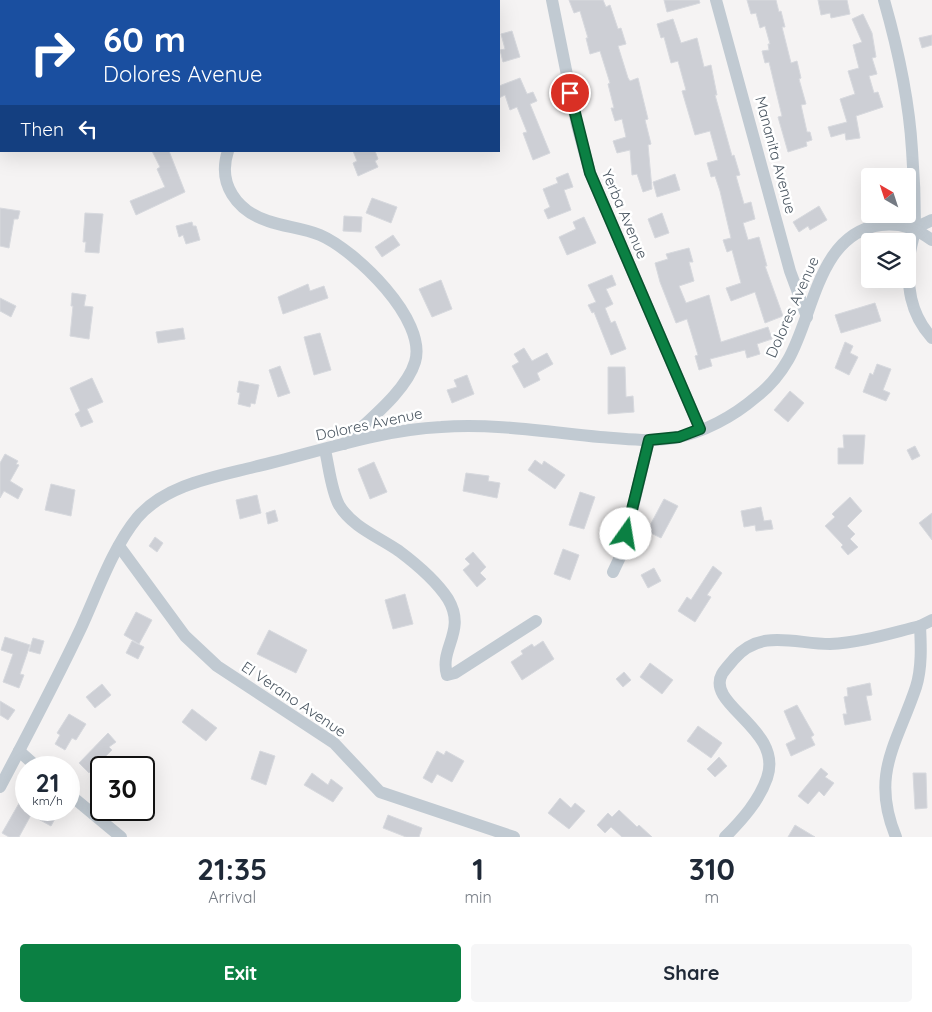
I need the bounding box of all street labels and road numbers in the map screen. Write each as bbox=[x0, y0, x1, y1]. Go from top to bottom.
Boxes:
street label: Mananita Avenue bbox=[751, 94, 801, 216]
street label: Yerba Avenue bbox=[598, 166, 652, 262]
street label: Dolores Avenue bbox=[761, 253, 823, 361]
street label: Dolores Avenue bbox=[314, 403, 424, 445]
street label: El Verano Avenue bbox=[238, 657, 350, 741]

